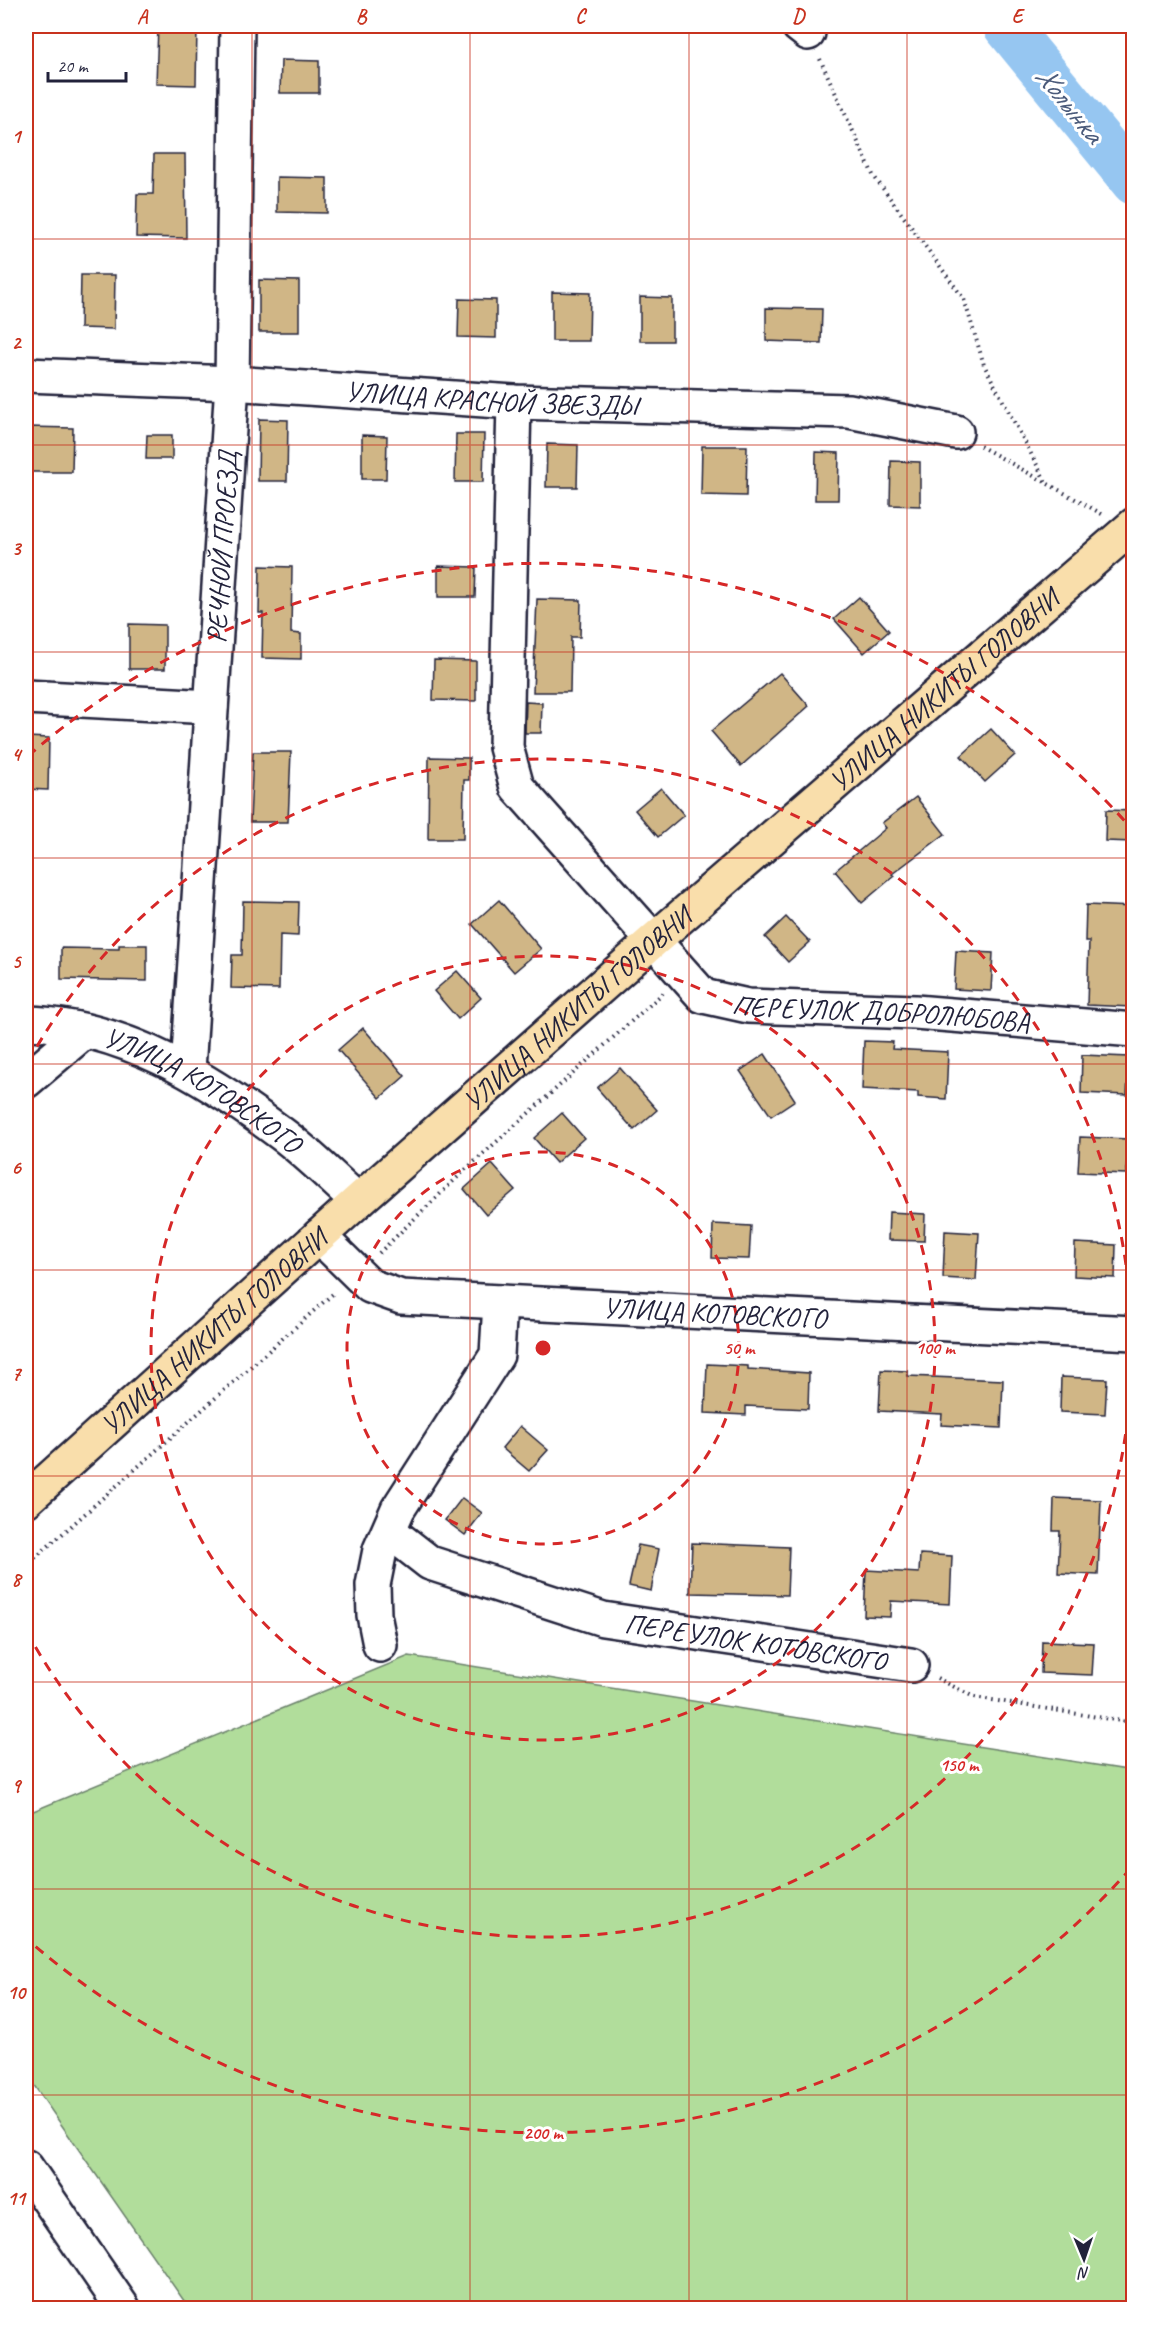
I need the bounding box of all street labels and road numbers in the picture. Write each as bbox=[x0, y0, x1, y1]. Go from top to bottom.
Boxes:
street label: УЛИЦА КРАСНОЙ ЗВЕЗДЫ bbox=[344, 373, 642, 423]
street label: РЕЧНОЙ ПРОЕЗД bbox=[198, 447, 245, 644]
street label: УЛИЦА НИКИТЫ ГОЛОВНИ bbox=[821, 578, 1069, 799]
street label: УЛИЦА НИКИТЫ ГОЛОВНИ bbox=[455, 896, 701, 1118]
street label: ПЕРЕУЛОК ДОБРОЛЮБОВА bbox=[730, 986, 1032, 1039]
street label: УЛИЦА КОТОВСКОГО bbox=[100, 1019, 311, 1162]
street label: УЛИЦА НИКИТЫ ГОЛОВНИ bbox=[93, 1218, 337, 1442]
street label: УЛИЦА КОТОВСКОГО bbox=[602, 1289, 830, 1335]
street label: ПЕРЕУЛОК КОТОВСКОГО bbox=[623, 1605, 891, 1679]

